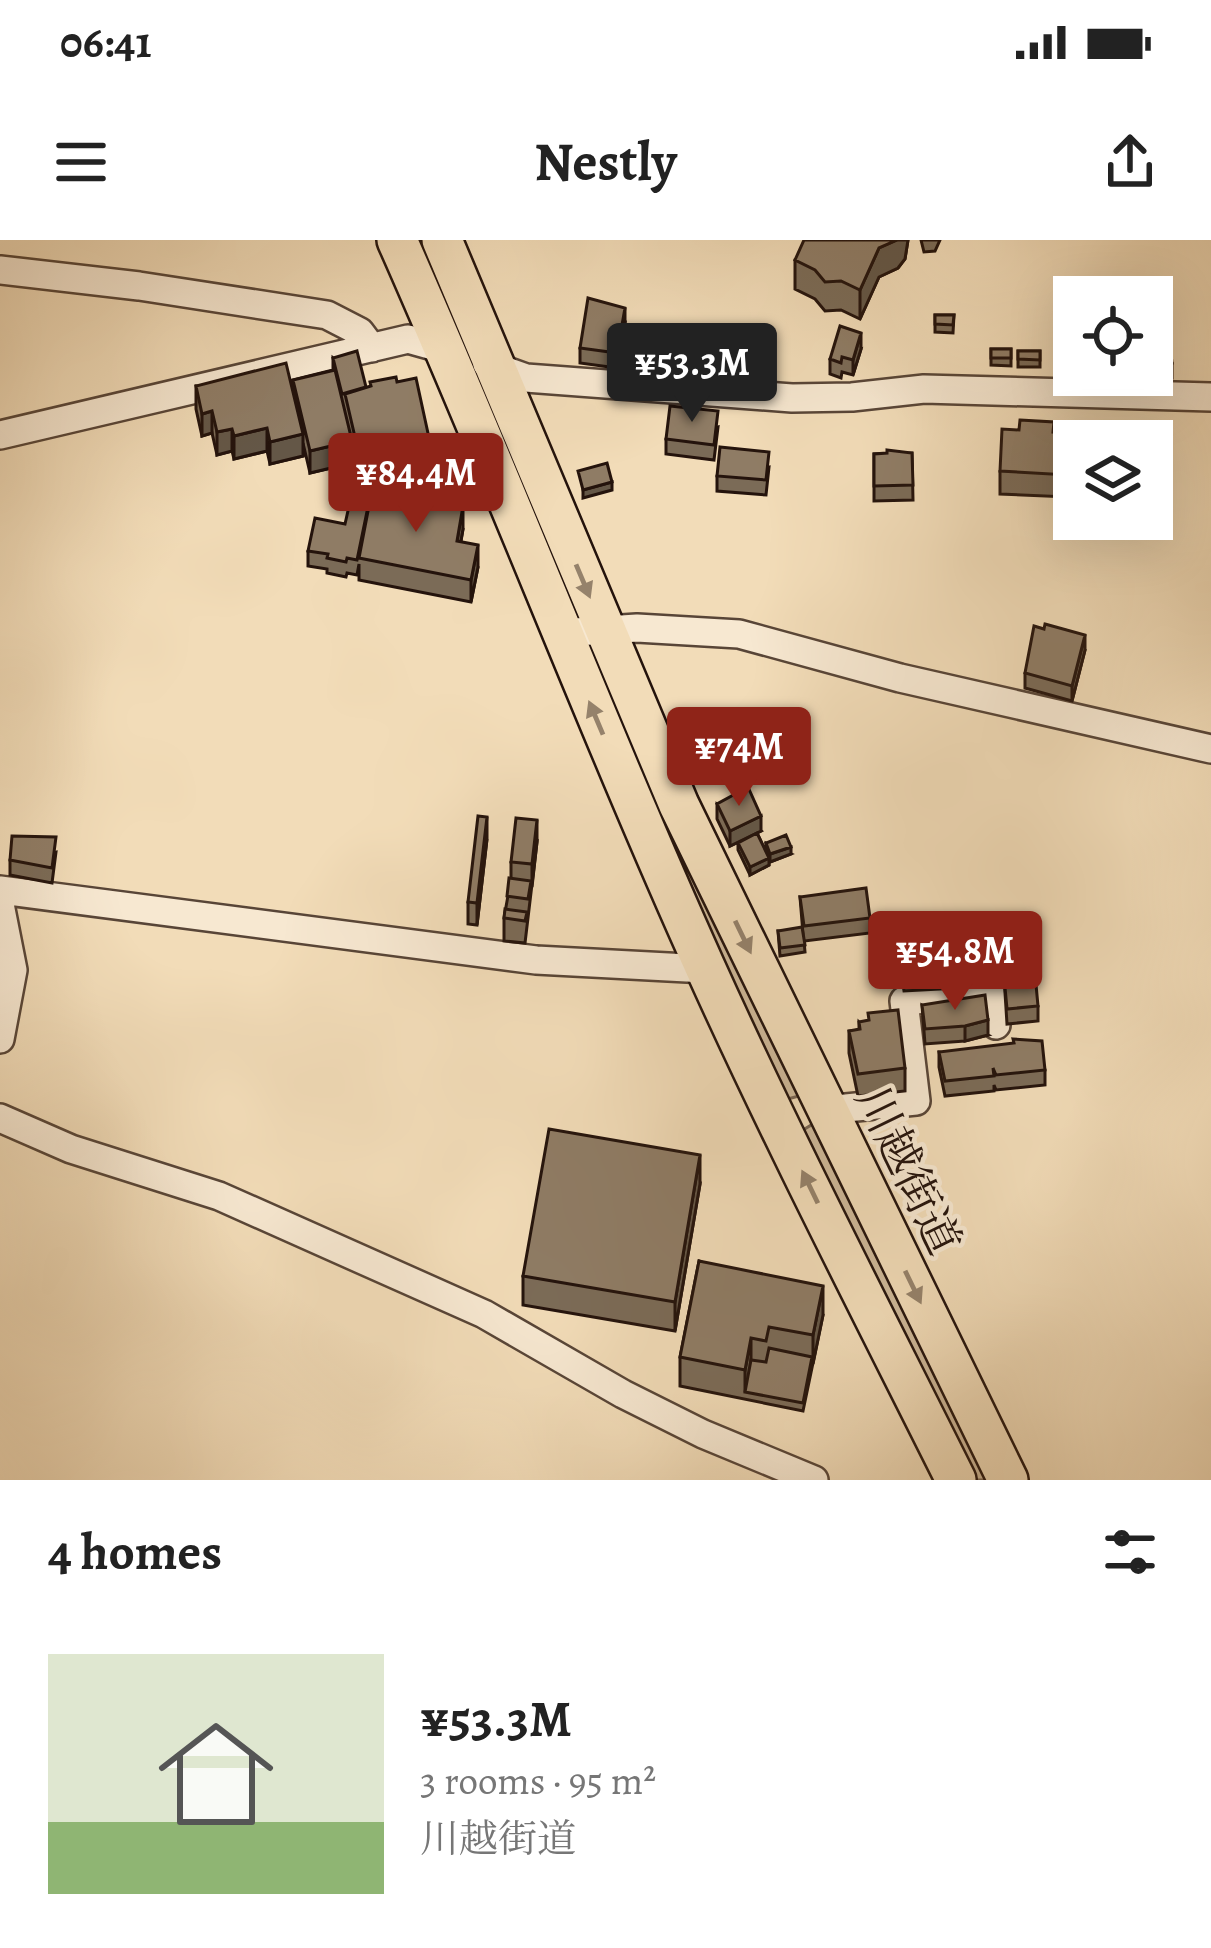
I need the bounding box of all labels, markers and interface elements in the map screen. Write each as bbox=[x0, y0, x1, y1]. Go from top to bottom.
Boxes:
text: 06:41 bbox=[60, 11, 152, 73]
text: Nestly bbox=[534, 125, 677, 199]
icon: menu bbox=[48, 129, 114, 195]
icon: share bbox=[1097, 129, 1163, 195]
map controls bbox=[1053, 276, 1173, 540]
button: locate bbox=[1053, 276, 1173, 396]
pin: ¥53.3M bbox=[594, 323, 790, 425]
text: ¥53.3M bbox=[634, 335, 750, 388]
button: layers bbox=[1053, 420, 1173, 540]
pin: ¥84.4M bbox=[318, 433, 514, 535]
text: ¥84.4M bbox=[355, 445, 477, 498]
one-way arrow bbox=[574, 563, 593, 599]
one-way arrow bbox=[586, 700, 605, 736]
pin: ¥74M bbox=[668, 707, 810, 809]
text: ¥74M bbox=[694, 719, 784, 772]
pin: ¥54.8M bbox=[857, 911, 1053, 1013]
one-way arrow bbox=[733, 919, 753, 954]
text: ¥54.8M bbox=[895, 923, 1015, 976]
street label: 川越街道 bbox=[841, 1076, 975, 1265]
one-way arrow bbox=[801, 1170, 821, 1205]
one-way arrow bbox=[903, 1270, 923, 1304]
text: 4 homes bbox=[48, 1517, 222, 1587]
icon: filters bbox=[1097, 1519, 1163, 1585]
text: ¥53.3M bbox=[420, 1684, 572, 1754]
icon: home bbox=[144, 1702, 288, 1846]
text: 3 rooms · 95 m² bbox=[420, 1754, 656, 1807]
text: 川越街道 bbox=[420, 1812, 576, 1865]

